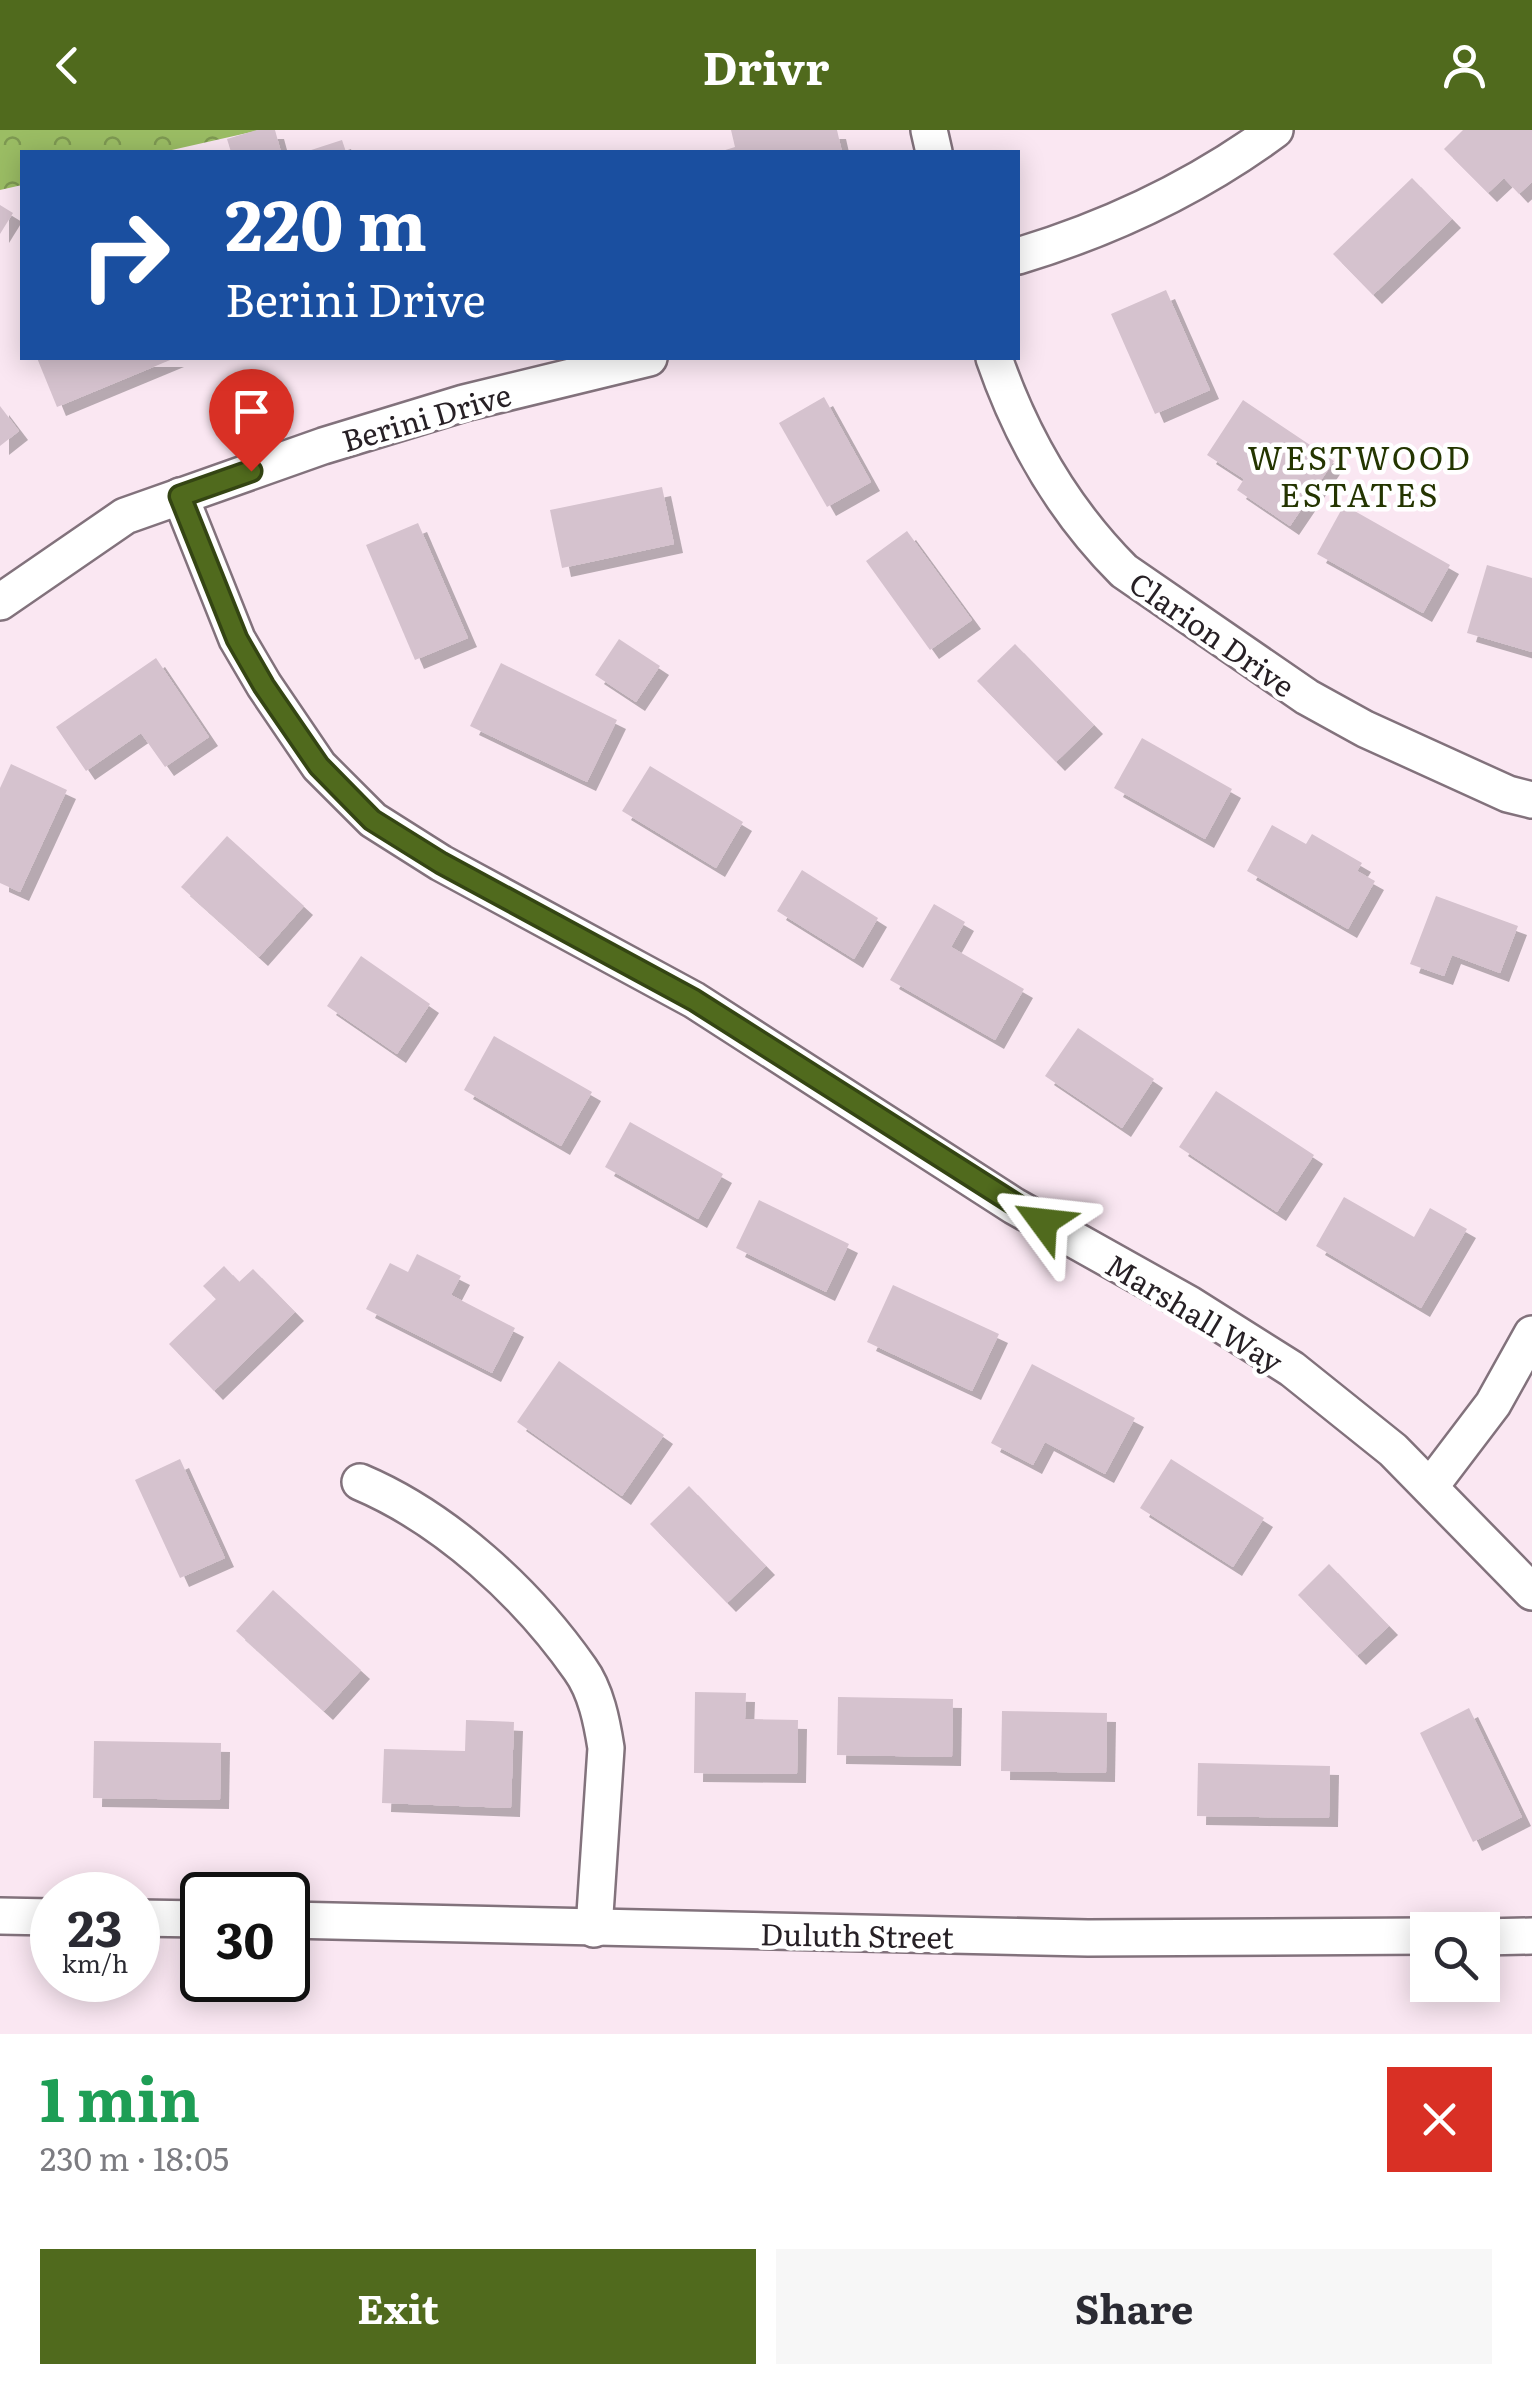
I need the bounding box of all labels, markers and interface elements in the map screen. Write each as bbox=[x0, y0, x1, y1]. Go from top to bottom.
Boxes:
text: Drivr bbox=[702, 32, 830, 99]
icon: back bbox=[40, 38, 95, 93]
icon: person bbox=[1437, 38, 1492, 93]
text: 220 m bbox=[225, 169, 427, 273]
icon: right bbox=[60, 190, 190, 320]
text: Berini Drive bbox=[225, 264, 486, 331]
pin bbox=[209, 369, 294, 472]
street label: Berini Drive bbox=[336, 371, 516, 461]
icon: arrive bbox=[224, 384, 279, 439]
district label: WESTWOOD ESTATES bbox=[1248, 432, 1472, 517]
street label: Clarion Drive bbox=[1121, 560, 1305, 706]
position arrow bbox=[991, 1170, 1095, 1274]
street label: Marshall Way bbox=[1098, 1242, 1292, 1383]
speed limit sign: 30 bbox=[180, 1872, 310, 2002]
text: 23 bbox=[68, 1888, 122, 1962]
street label: Duluth Street bbox=[760, 1910, 954, 1958]
map controls bbox=[1410, 1912, 1500, 2002]
button: search bbox=[1410, 1912, 1500, 2002]
text: km/h bbox=[62, 1944, 128, 1981]
text: 1 min bbox=[40, 2051, 200, 2140]
button: close bbox=[1387, 2067, 1492, 2172]
text: 230 m · 18:05 bbox=[40, 2133, 229, 2181]
button: Exit bbox=[40, 2249, 756, 2364]
button: Share bbox=[776, 2249, 1492, 2364]

